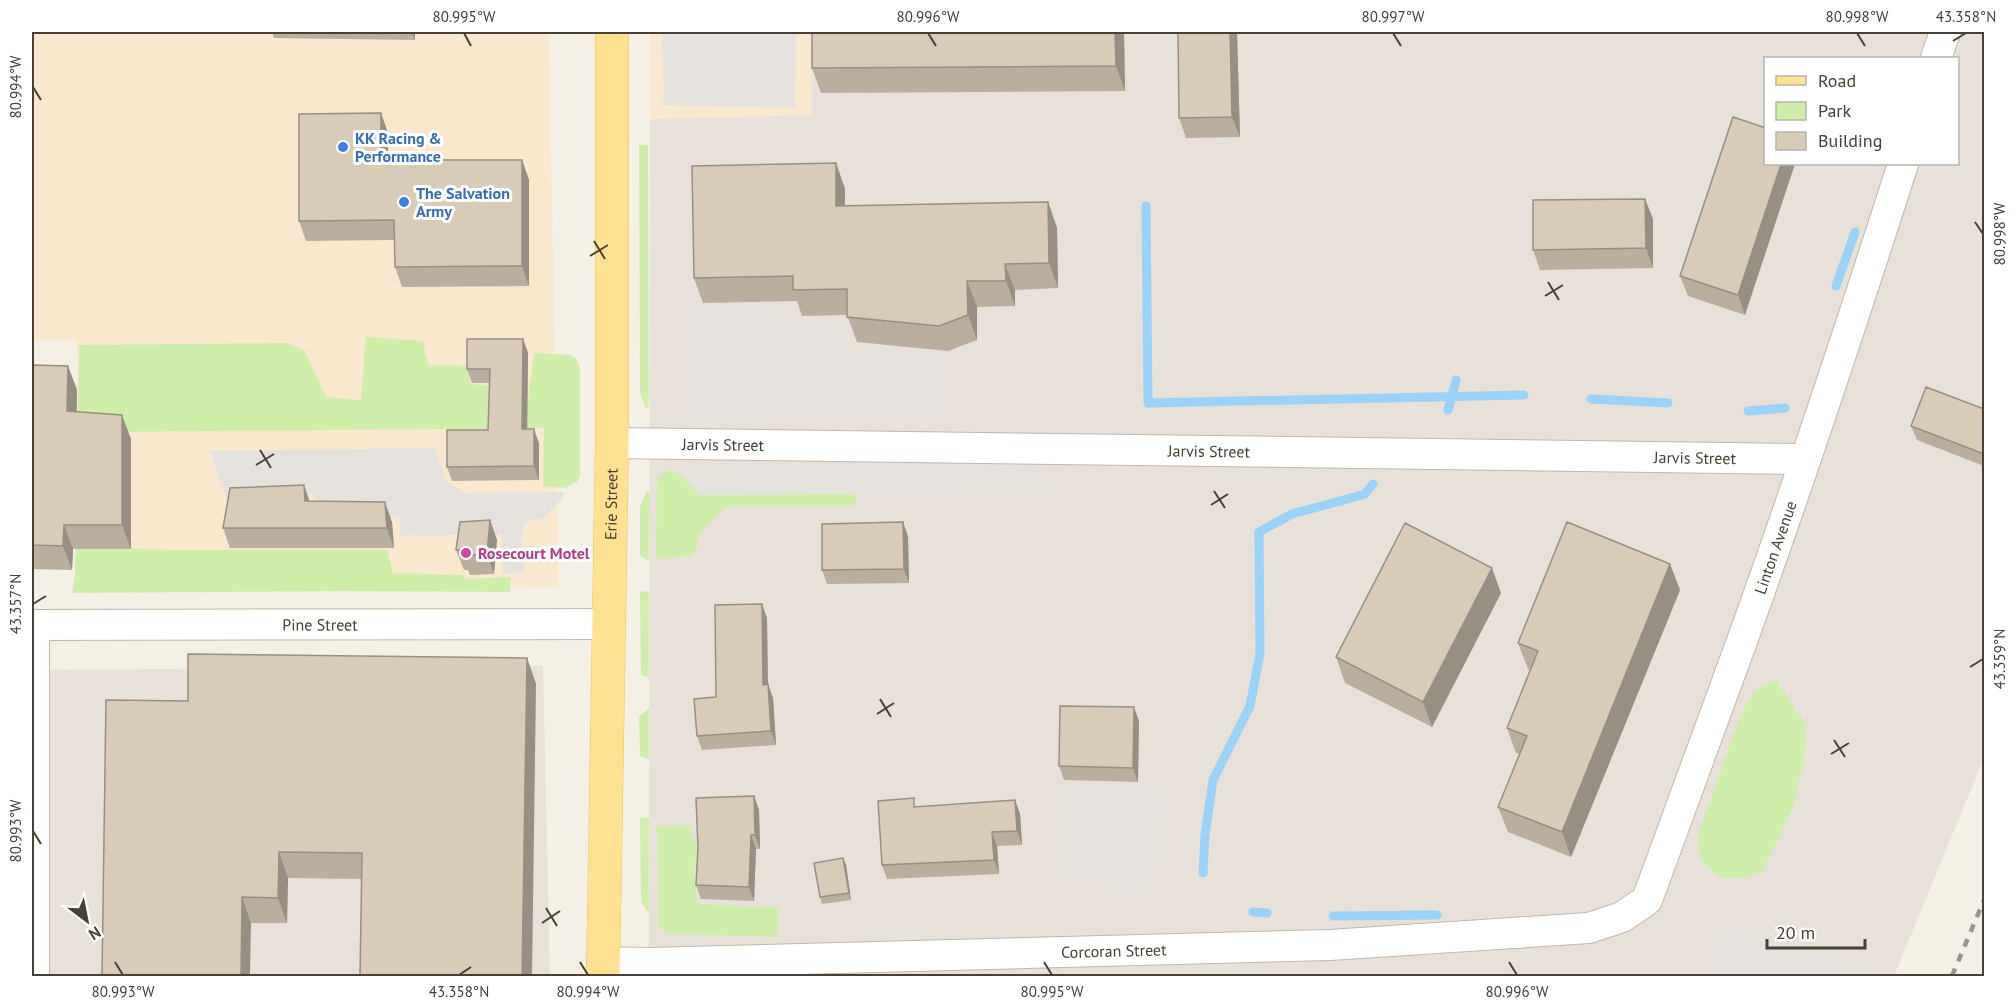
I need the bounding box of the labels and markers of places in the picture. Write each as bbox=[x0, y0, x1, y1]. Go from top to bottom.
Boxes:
place label: KK Racing & Performance bbox=[355, 128, 442, 166]
marker: KK Racing & Performance bbox=[336, 140, 350, 154]
place label: The Salvation Army bbox=[416, 183, 510, 221]
marker: The Salvation Army bbox=[397, 195, 411, 209]
place label: Rosecourt Motel bbox=[478, 543, 590, 563]
marker: Rosecourt Motel bbox=[459, 546, 473, 560]

